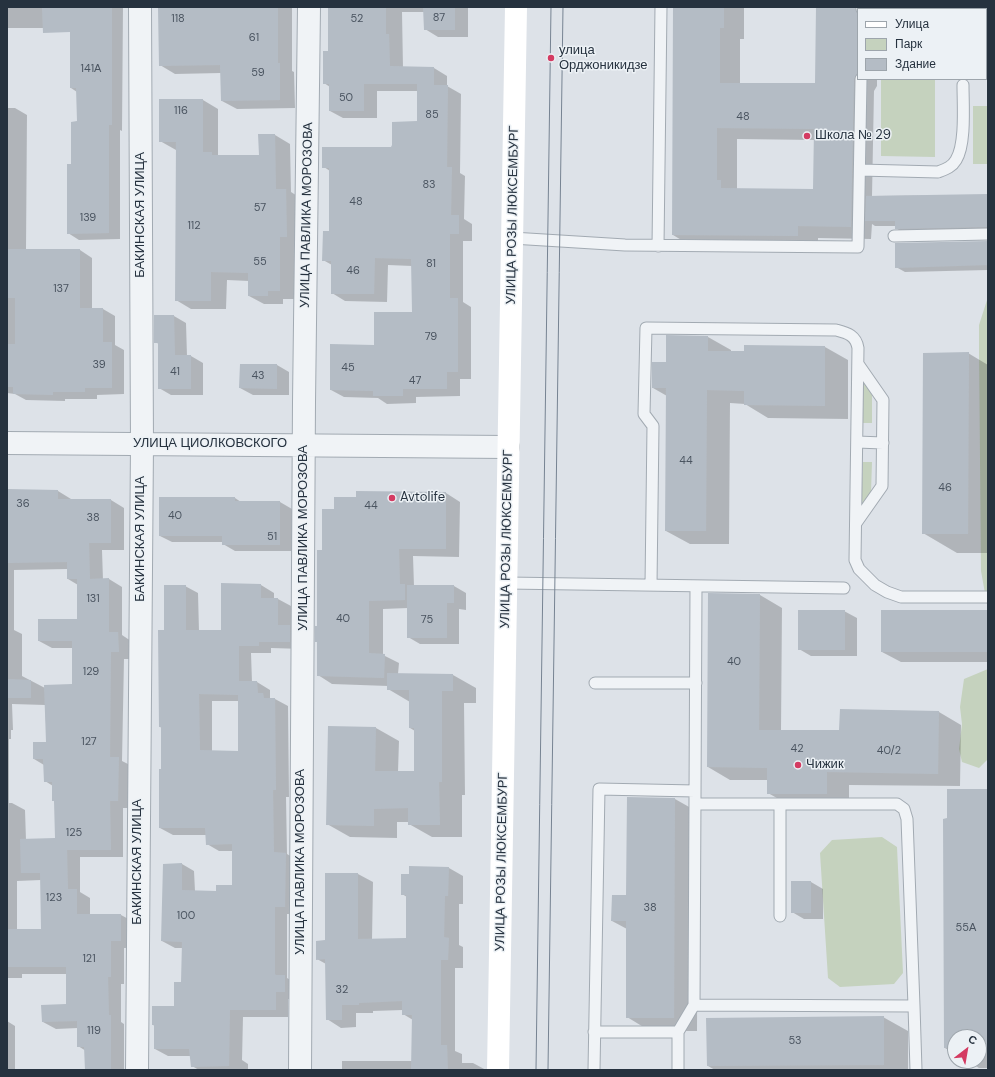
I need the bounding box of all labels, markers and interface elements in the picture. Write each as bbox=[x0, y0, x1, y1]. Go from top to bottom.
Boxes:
legend bbox=[857, 8, 987, 80]
house number: 87 bbox=[433, 11, 445, 25]
house number: 118 bbox=[171, 12, 185, 26]
house number: 52 bbox=[351, 12, 363, 26]
text: Улица bbox=[895, 16, 929, 32]
house number: 61 bbox=[249, 31, 259, 45]
text: Парк bbox=[895, 36, 922, 52]
place label: улица Орджоникидзе bbox=[559, 43, 648, 74]
marker: улица Орджоникидзе bbox=[546, 53, 556, 63]
text: Здание bbox=[895, 56, 936, 72]
house number: 141А bbox=[81, 62, 101, 76]
house number: 59 bbox=[251, 66, 265, 80]
house number: 50 bbox=[339, 91, 353, 105]
house number: 116 bbox=[174, 104, 188, 118]
house number: 85 bbox=[425, 108, 439, 122]
house number: 48 bbox=[736, 110, 750, 124]
street label: УЛИЦА ПАВЛИКА МОРОЗОВА bbox=[298, 122, 316, 308]
street label: УЛИЦА РОЗЫ ЛЮКСЕМБУРГ bbox=[504, 125, 522, 305]
place label: Школа № 29 bbox=[815, 128, 891, 144]
marker: Школа № 29 bbox=[802, 131, 812, 141]
street label: БАКИНСКАЯ УЛИЦА bbox=[133, 152, 149, 278]
house number: 83 bbox=[422, 178, 436, 192]
house number: 48 bbox=[349, 195, 363, 209]
house number: 57 bbox=[254, 201, 266, 215]
house number: 139 bbox=[80, 211, 96, 225]
house number: 112 bbox=[187, 219, 201, 233]
house number: 55 bbox=[253, 255, 267, 269]
house number: 81 bbox=[426, 257, 436, 271]
house number: 46 bbox=[346, 264, 360, 278]
house number: 137 bbox=[53, 282, 69, 296]
house number: 79 bbox=[425, 330, 437, 344]
house number: 39 bbox=[92, 358, 106, 372]
house number: 45 bbox=[341, 361, 355, 375]
house number: 41 bbox=[170, 365, 180, 379]
house number: 43 bbox=[251, 369, 265, 383]
house number: 47 bbox=[409, 374, 421, 388]
street label: УЛИЦА ЦИОЛКОВСКОГО bbox=[133, 436, 287, 452]
street label: УЛИЦА ПАВЛИКА МОРОЗОВА bbox=[296, 445, 312, 631]
street label: УЛИЦА РОЗЫ ЛЮКСЕМБУРГ bbox=[498, 449, 516, 629]
house number: 44 bbox=[679, 454, 693, 468]
street label: БАКИНСКАЯ УЛИЦА bbox=[133, 476, 149, 602]
house number: 46 bbox=[938, 481, 952, 495]
place label: Avtolife bbox=[400, 490, 445, 506]
marker: Avtolife bbox=[387, 493, 397, 503]
house number: 36 bbox=[16, 497, 30, 511]
house number: 44 bbox=[364, 499, 378, 513]
house number: 40 bbox=[168, 509, 182, 523]
house number: 38 bbox=[86, 511, 100, 525]
house number: 51 bbox=[267, 530, 277, 544]
house number: 131 bbox=[86, 592, 100, 606]
house number: 40 bbox=[336, 612, 350, 626]
house number: 75 bbox=[421, 613, 433, 627]
house number: 40 bbox=[727, 655, 741, 669]
house number: 129 bbox=[83, 665, 99, 679]
house number: 127 bbox=[81, 735, 97, 749]
house number: 42 bbox=[790, 742, 804, 756]
house number: 40/2 bbox=[877, 744, 901, 758]
place label: Чижик bbox=[806, 757, 844, 773]
marker: Чижик bbox=[793, 760, 803, 770]
street label: УЛИЦА ПАВЛИКА МОРОЗОВА bbox=[293, 769, 309, 955]
street label: УЛИЦА РОЗЫ ЛЮКСЕМБУРГ bbox=[493, 772, 511, 952]
street label: БАКИНСКАЯ УЛИЦА bbox=[130, 799, 146, 925]
house number: 125 bbox=[66, 826, 82, 840]
house number: 123 bbox=[46, 891, 62, 905]
house number: 38 bbox=[643, 901, 657, 915]
house number: 100 bbox=[177, 909, 195, 923]
house number: 55А bbox=[956, 921, 976, 935]
house number: 121 bbox=[82, 952, 96, 966]
house number: 32 bbox=[336, 983, 348, 997]
house number: 119 bbox=[87, 1024, 101, 1038]
north arrow bbox=[947, 1029, 987, 1069]
text: С bbox=[966, 1032, 980, 1048]
house number: 53 bbox=[788, 1034, 802, 1048]

